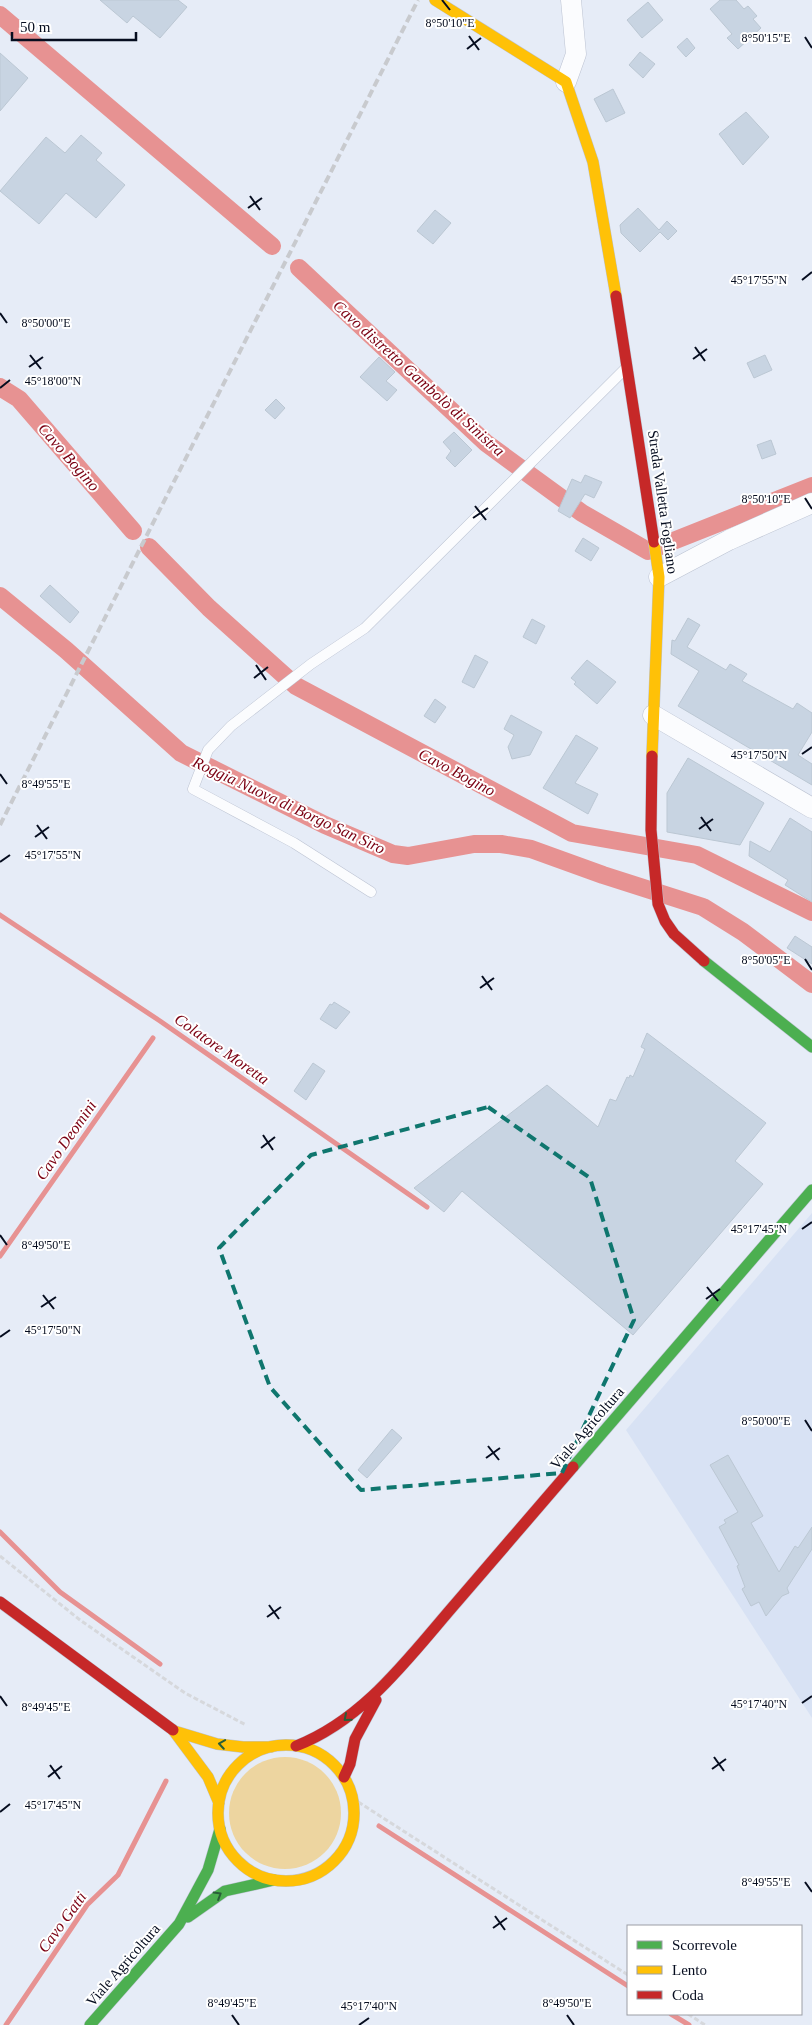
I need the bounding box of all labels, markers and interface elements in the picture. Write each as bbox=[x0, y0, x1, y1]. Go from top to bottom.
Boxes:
scale bar bbox=[12, 10, 136, 42]
text: 8°50'10"E bbox=[425, 16, 475, 30]
text: 50 m bbox=[20, 19, 51, 35]
text: 8°50'15"E bbox=[741, 31, 791, 45]
text: 45°17'55"N bbox=[731, 273, 788, 287]
water label: Cavo distretto Gambolò di Sinistra bbox=[330, 297, 508, 459]
text: 8°50'00"E bbox=[21, 316, 71, 330]
text: 45°18'00"N bbox=[25, 374, 82, 388]
water label: Cavo Bogino bbox=[34, 420, 103, 495]
street label: Strada Valletta Fogliano bbox=[645, 429, 681, 575]
text: 8°50'10"E bbox=[741, 492, 791, 506]
water label: Cavo Bogino bbox=[415, 745, 498, 800]
text: 45°17'50"N bbox=[731, 748, 788, 762]
water label: Roggia Nuova di Borgo San Siro bbox=[189, 753, 388, 858]
text: 8°49'55"E bbox=[21, 777, 71, 791]
text: 45°17'55"N bbox=[25, 848, 82, 862]
text: 8°50'05"E bbox=[741, 953, 791, 967]
water label: Colatore Moretta bbox=[172, 1010, 272, 1088]
water label: Cavo Deomini bbox=[32, 1097, 100, 1183]
text: 45°17'45"N bbox=[731, 1222, 788, 1236]
text: 8°49'50"E bbox=[21, 1238, 71, 1252]
text: 45°17'50"N bbox=[25, 1323, 82, 1337]
street label: Viale Agricoltura bbox=[547, 1383, 627, 1472]
text: 8°50'00"E bbox=[741, 1414, 791, 1428]
text: 45°17'40"N bbox=[731, 1697, 788, 1711]
text: 8°49'45"E bbox=[21, 1700, 71, 1714]
one-way arrow bbox=[344, 1712, 353, 1721]
one-way arrow bbox=[218, 1739, 226, 1750]
text: 45°17'45"N bbox=[25, 1798, 82, 1812]
text: 8°49'55"E bbox=[741, 1875, 791, 1889]
water label: Cavo Gatti bbox=[34, 1888, 90, 1956]
one-way arrow bbox=[213, 1892, 222, 1902]
street label: Viale Agricoltura bbox=[83, 1920, 163, 2009]
legend bbox=[627, 1925, 802, 2015]
text: Scorrevole bbox=[672, 1937, 737, 1953]
text: Lento bbox=[672, 1962, 707, 1978]
text: Coda bbox=[672, 1987, 704, 2003]
text: 8°49'45"E bbox=[207, 1996, 257, 2010]
text: 8°49'50"E bbox=[542, 1996, 592, 2010]
text: 45°17'40"N bbox=[341, 1999, 398, 2013]

